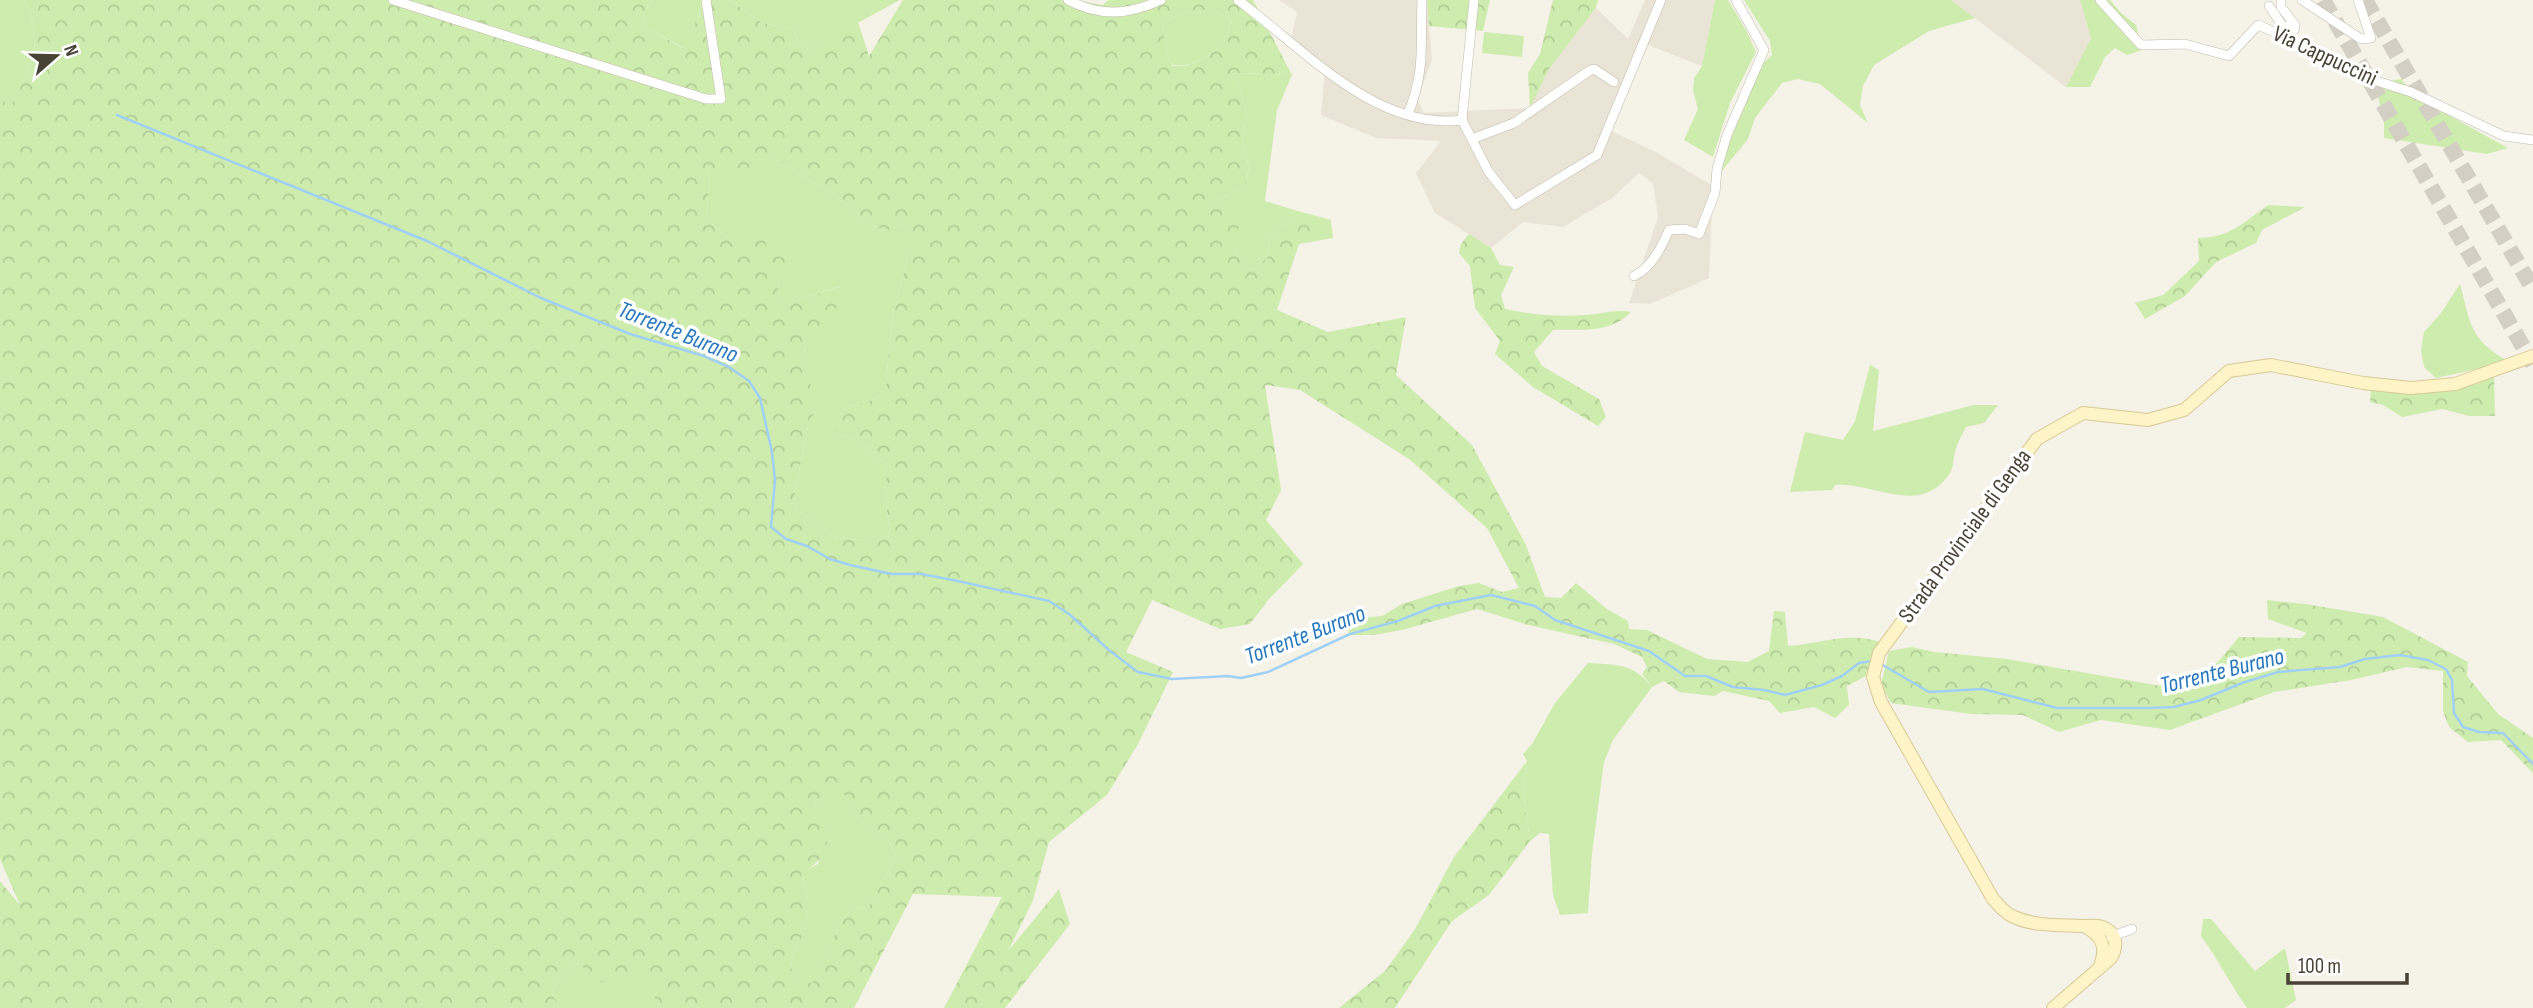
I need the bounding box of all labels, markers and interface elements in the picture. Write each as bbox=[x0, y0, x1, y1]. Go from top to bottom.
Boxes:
street label: Via Cappuccini bbox=[2268, 20, 2382, 92]
north arrow bbox=[21, 21, 91, 91]
text: N bbox=[58, 42, 83, 59]
water label: Torrente Burano bbox=[614, 295, 742, 369]
street label: Strada Provinciale di Genga bbox=[1893, 444, 2037, 628]
water label: Torrente Burano bbox=[1241, 599, 1370, 671]
water label: Torrente Burano bbox=[2157, 642, 2287, 700]
scale bar bbox=[2288, 942, 2407, 986]
text: 100 m bbox=[2298, 954, 2341, 979]

